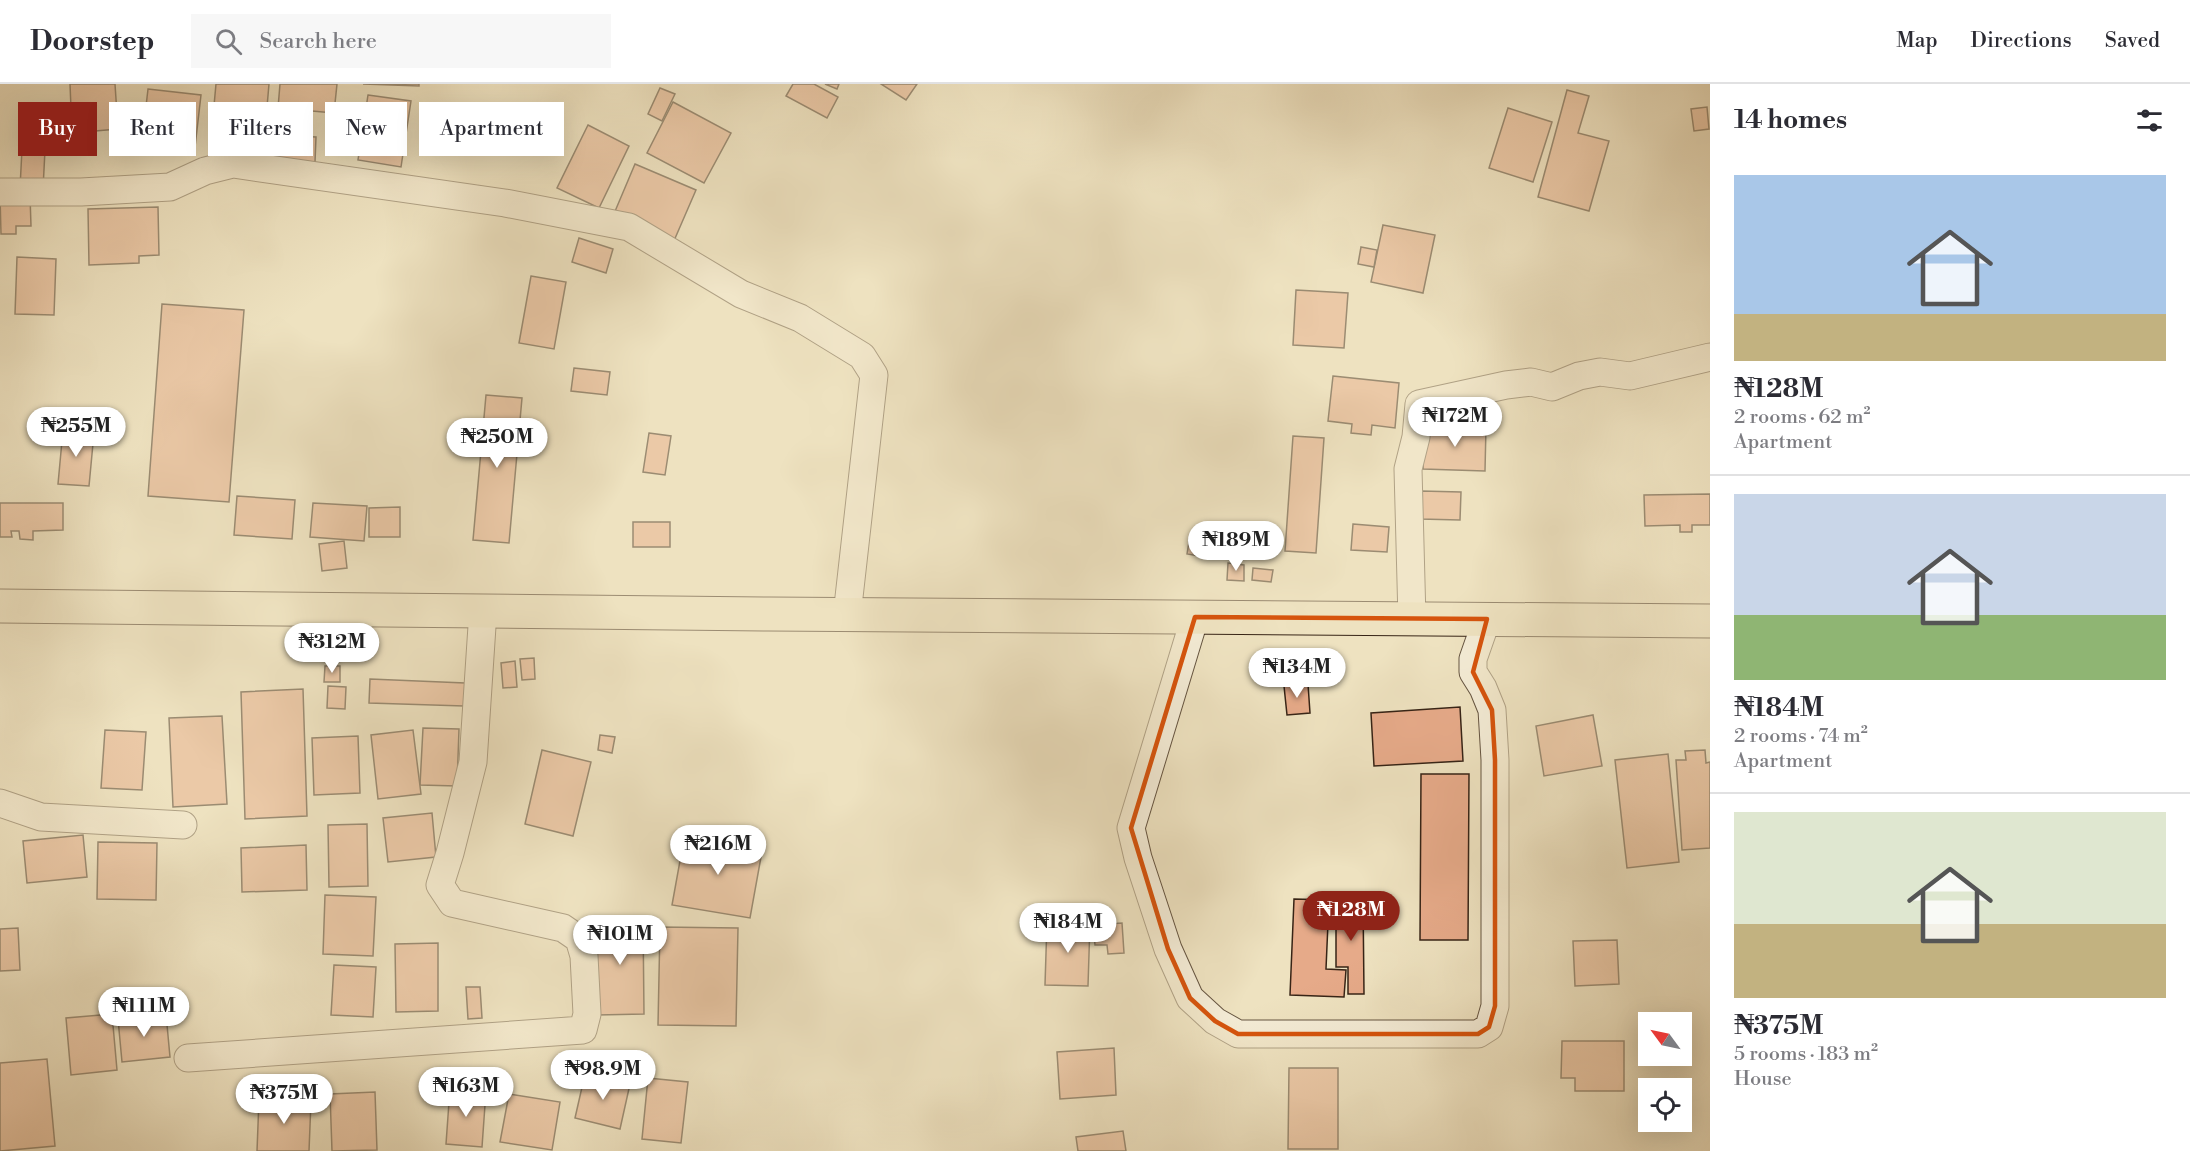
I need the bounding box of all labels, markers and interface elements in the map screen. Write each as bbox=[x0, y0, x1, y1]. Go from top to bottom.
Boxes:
search box bbox=[191, 14, 611, 68]
text: Doorstep bbox=[30, 24, 155, 59]
icon: search bbox=[212, 25, 245, 58]
text: Search here bbox=[260, 28, 377, 55]
text: Map bbox=[1896, 28, 1938, 54]
text: Directions bbox=[1971, 28, 2072, 54]
text: Saved bbox=[2105, 28, 2160, 54]
chip: Buy bbox=[18, 102, 97, 156]
chip: Rent bbox=[109, 102, 196, 156]
chip: Filters bbox=[208, 102, 313, 156]
chip: New bbox=[325, 102, 407, 156]
chip: Apartment bbox=[419, 102, 564, 156]
text: 14 homes bbox=[1734, 104, 1847, 136]
icon: filters bbox=[2133, 104, 2166, 137]
icon: home bbox=[1896, 214, 2004, 322]
text: ₦128M bbox=[1734, 373, 1823, 405]
pin: ₦172M bbox=[1413, 397, 1497, 448]
text: ₦172M bbox=[1422, 404, 1488, 429]
text: 2 rooms · 62 m² bbox=[1734, 405, 1870, 430]
pin: ₦255M bbox=[34, 407, 118, 458]
text: ₦255M bbox=[41, 414, 111, 439]
pin: ₦250M bbox=[455, 418, 539, 469]
text: ₦250M bbox=[461, 425, 533, 450]
text: Apartment bbox=[1734, 430, 1832, 455]
pin: ₦189M bbox=[1194, 521, 1278, 572]
text: ₦189M bbox=[1202, 528, 1270, 553]
icon: home bbox=[1896, 533, 2004, 641]
pin: ₦312M bbox=[290, 623, 374, 674]
text: ₦312M bbox=[298, 630, 366, 655]
pin: ₦134M bbox=[1255, 648, 1339, 699]
text: ₦134M bbox=[1263, 655, 1331, 680]
text: ₦184M bbox=[1734, 692, 1824, 724]
text: 2 rooms · 74 m² bbox=[1734, 724, 1868, 749]
text: Apartment bbox=[1734, 749, 1832, 774]
pin: ₦216M bbox=[676, 825, 760, 876]
text: ₦216M bbox=[684, 832, 752, 857]
icon: home bbox=[1896, 851, 2004, 959]
pin: ₦128M bbox=[1309, 891, 1393, 942]
text: ₦128M bbox=[1317, 898, 1385, 923]
pin: ₦184M bbox=[1026, 903, 1110, 954]
text: ₦184M bbox=[1033, 910, 1103, 935]
pin: ₦101M bbox=[578, 915, 662, 966]
text: ₦101M bbox=[587, 922, 653, 947]
pin: ₦111M bbox=[102, 987, 186, 1038]
text: ₦111M bbox=[112, 994, 176, 1019]
text: ₦375M bbox=[1734, 1010, 1823, 1042]
north arrow bbox=[1638, 1012, 1692, 1066]
map controls bbox=[1638, 1012, 1692, 1132]
text: 5 rooms · 183 m² bbox=[1734, 1042, 1878, 1067]
pin: ₦98.9M bbox=[554, 1050, 652, 1101]
text: ₦98.9M bbox=[565, 1057, 641, 1082]
pin: ₦163M bbox=[424, 1067, 508, 1118]
text: House bbox=[1734, 1067, 1792, 1092]
pin: ₦375M bbox=[242, 1074, 326, 1125]
text: ₦163M bbox=[433, 1074, 499, 1099]
button: locate bbox=[1638, 1078, 1692, 1132]
text: ₦375M bbox=[250, 1081, 318, 1106]

